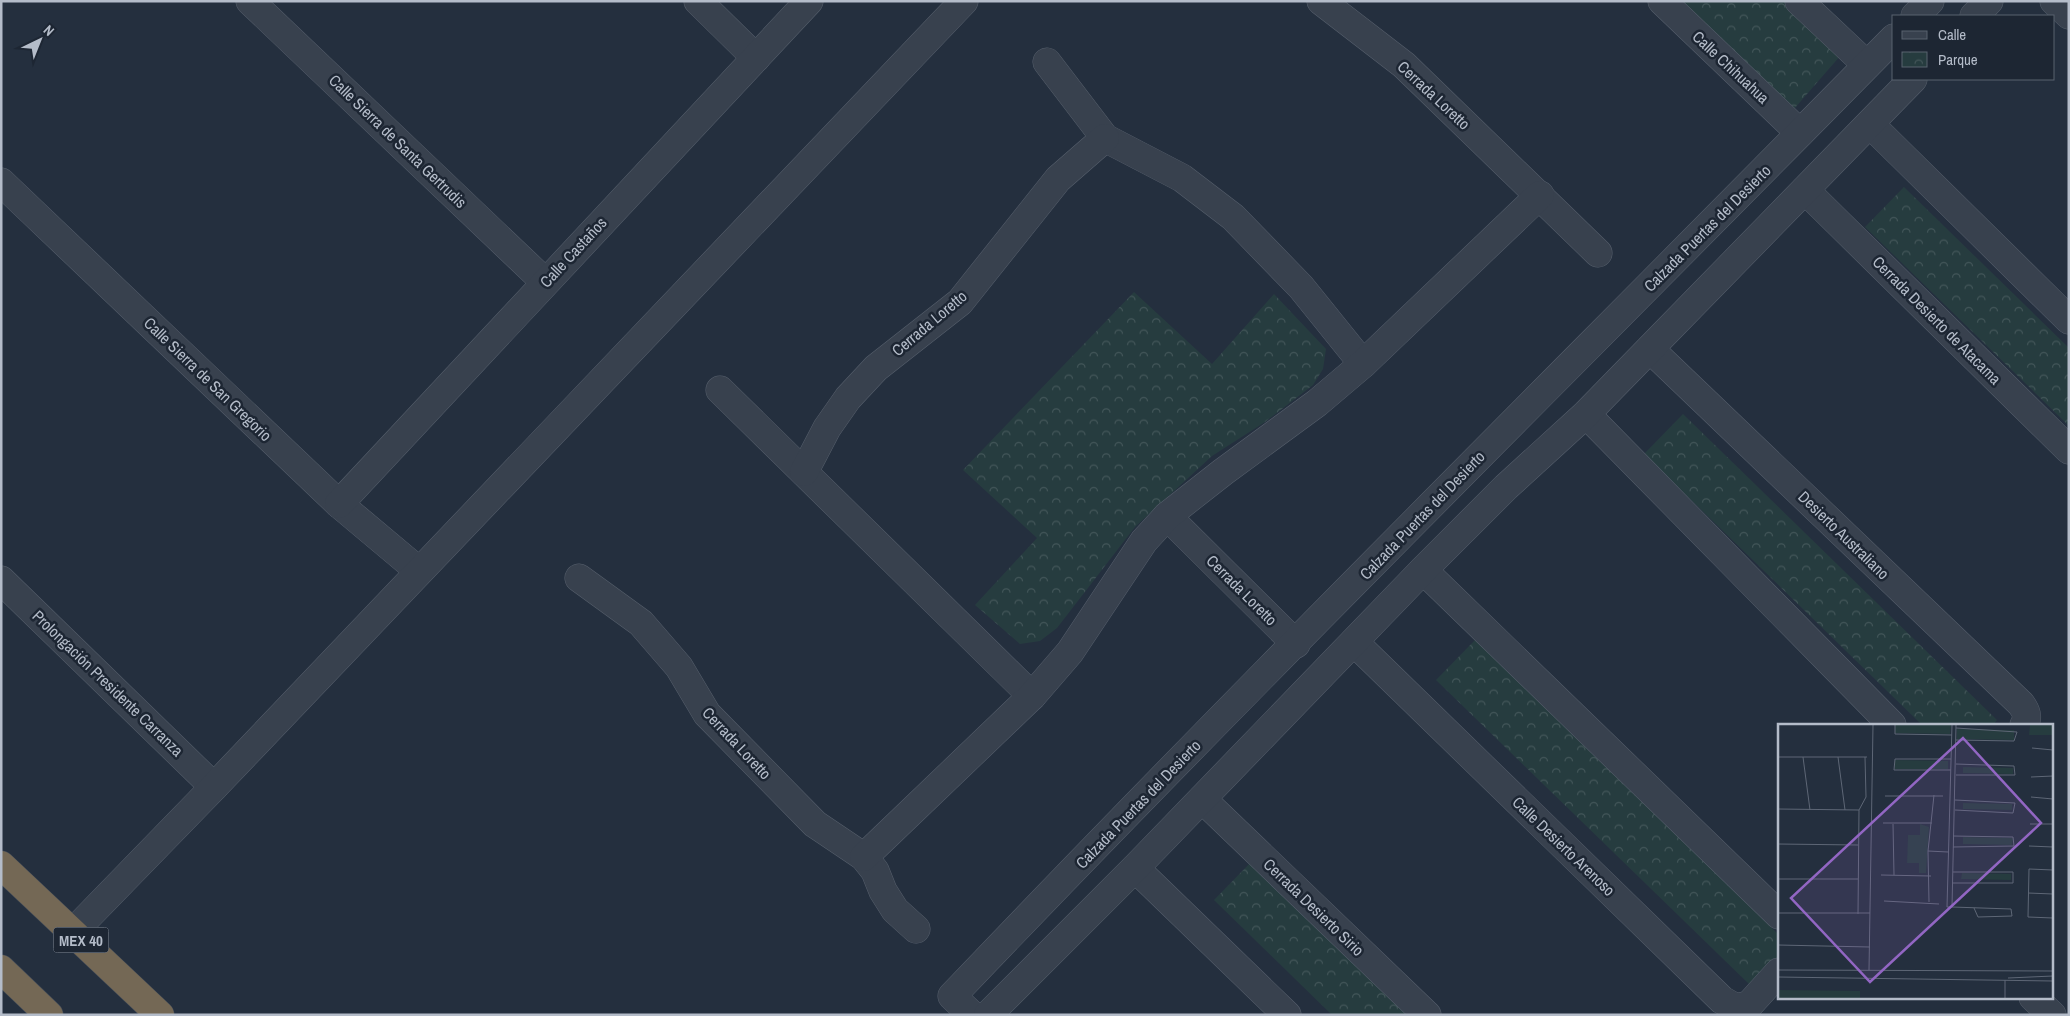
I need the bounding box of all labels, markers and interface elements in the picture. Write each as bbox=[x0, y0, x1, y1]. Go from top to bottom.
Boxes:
north arrow bbox=[15, 15, 65, 65]
legend bbox=[1892, 15, 2055, 80]
text: N bbox=[40, 21, 58, 40]
text: Calle bbox=[1938, 24, 1966, 45]
street label: Calle Chihuahua bbox=[1688, 26, 1775, 109]
text: Parque bbox=[1938, 49, 1978, 70]
street label: Cerrada Loretto bbox=[1393, 56, 1475, 134]
street label: Calle Sierra de Santa Gertrudis bbox=[324, 69, 472, 213]
street label: Calzada Puertas del Desierto bbox=[1639, 160, 1775, 296]
street label: Calle Castaños bbox=[535, 212, 611, 292]
street label: Cerrada Desierto de Atacama bbox=[1868, 251, 2007, 390]
street label: Cerrada Loretto bbox=[887, 285, 971, 361]
street label: Calle Sierra de San Gregorio bbox=[139, 312, 277, 446]
street label: Calzada Puertas del Desierto bbox=[1355, 446, 1489, 584]
street label: Desierto Australiano bbox=[1794, 486, 1894, 584]
street label: Cerrada Loretto bbox=[1202, 550, 1282, 630]
street label: Prolongación Presidente Carranza bbox=[28, 605, 189, 762]
street label: Cerrada Loretto bbox=[698, 702, 776, 784]
inset map bbox=[1778, 724, 2052, 998]
street label: Calzada Puertas del Desierto bbox=[1071, 735, 1205, 873]
street label: Calle Desierto Arenoso bbox=[1508, 791, 1620, 901]
street label: Cerrada Desierto Sirio bbox=[1259, 853, 1369, 961]
road number: MEX 40 bbox=[54, 928, 108, 952]

